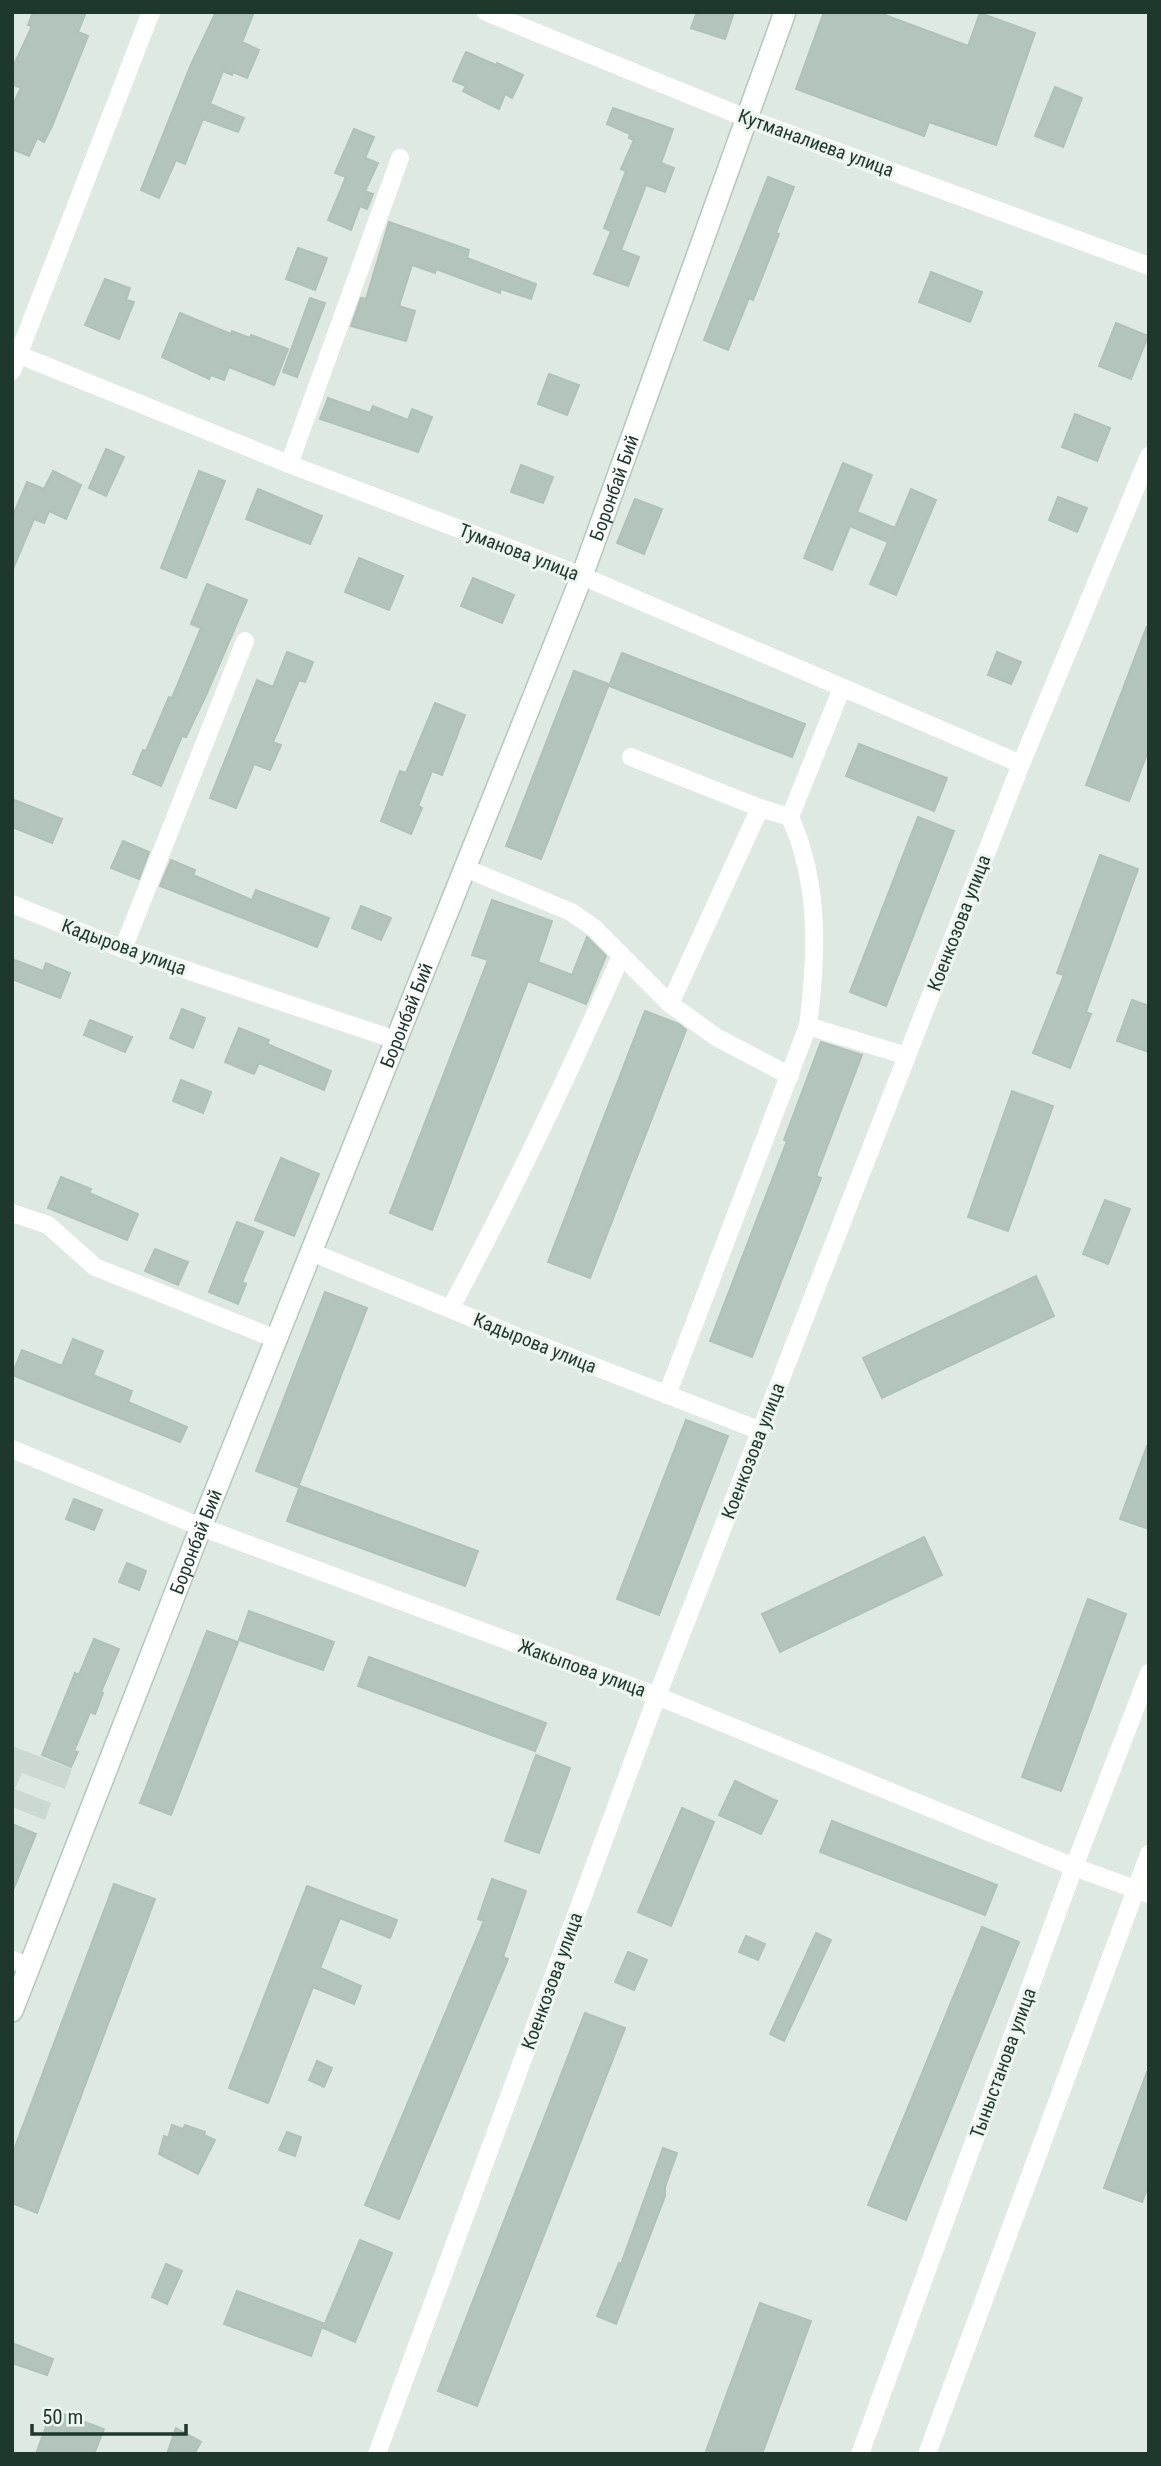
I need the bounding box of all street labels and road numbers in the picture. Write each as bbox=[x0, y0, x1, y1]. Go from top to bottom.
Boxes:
street label: Кутманалиева улица bbox=[735, 104, 897, 182]
street label: Боронбай Бий bbox=[584, 432, 643, 544]
street label: Туманова улица bbox=[456, 519, 582, 585]
street label: Коенкозова улица bbox=[922, 852, 996, 994]
street label: Кадырова улица bbox=[59, 914, 189, 980]
street label: Боронбай Бий bbox=[375, 959, 437, 1071]
street label: Кадырова улица bbox=[470, 1308, 600, 1378]
street label: Коенкозова улица bbox=[716, 1380, 790, 1522]
street label: Боронбай Бий bbox=[164, 1486, 226, 1597]
street label: Жакыпова улица bbox=[515, 1634, 649, 1702]
street label: Коенкозова улица bbox=[517, 1909, 587, 2053]
street label: Тыныстанова улица bbox=[965, 1985, 1041, 2141]

